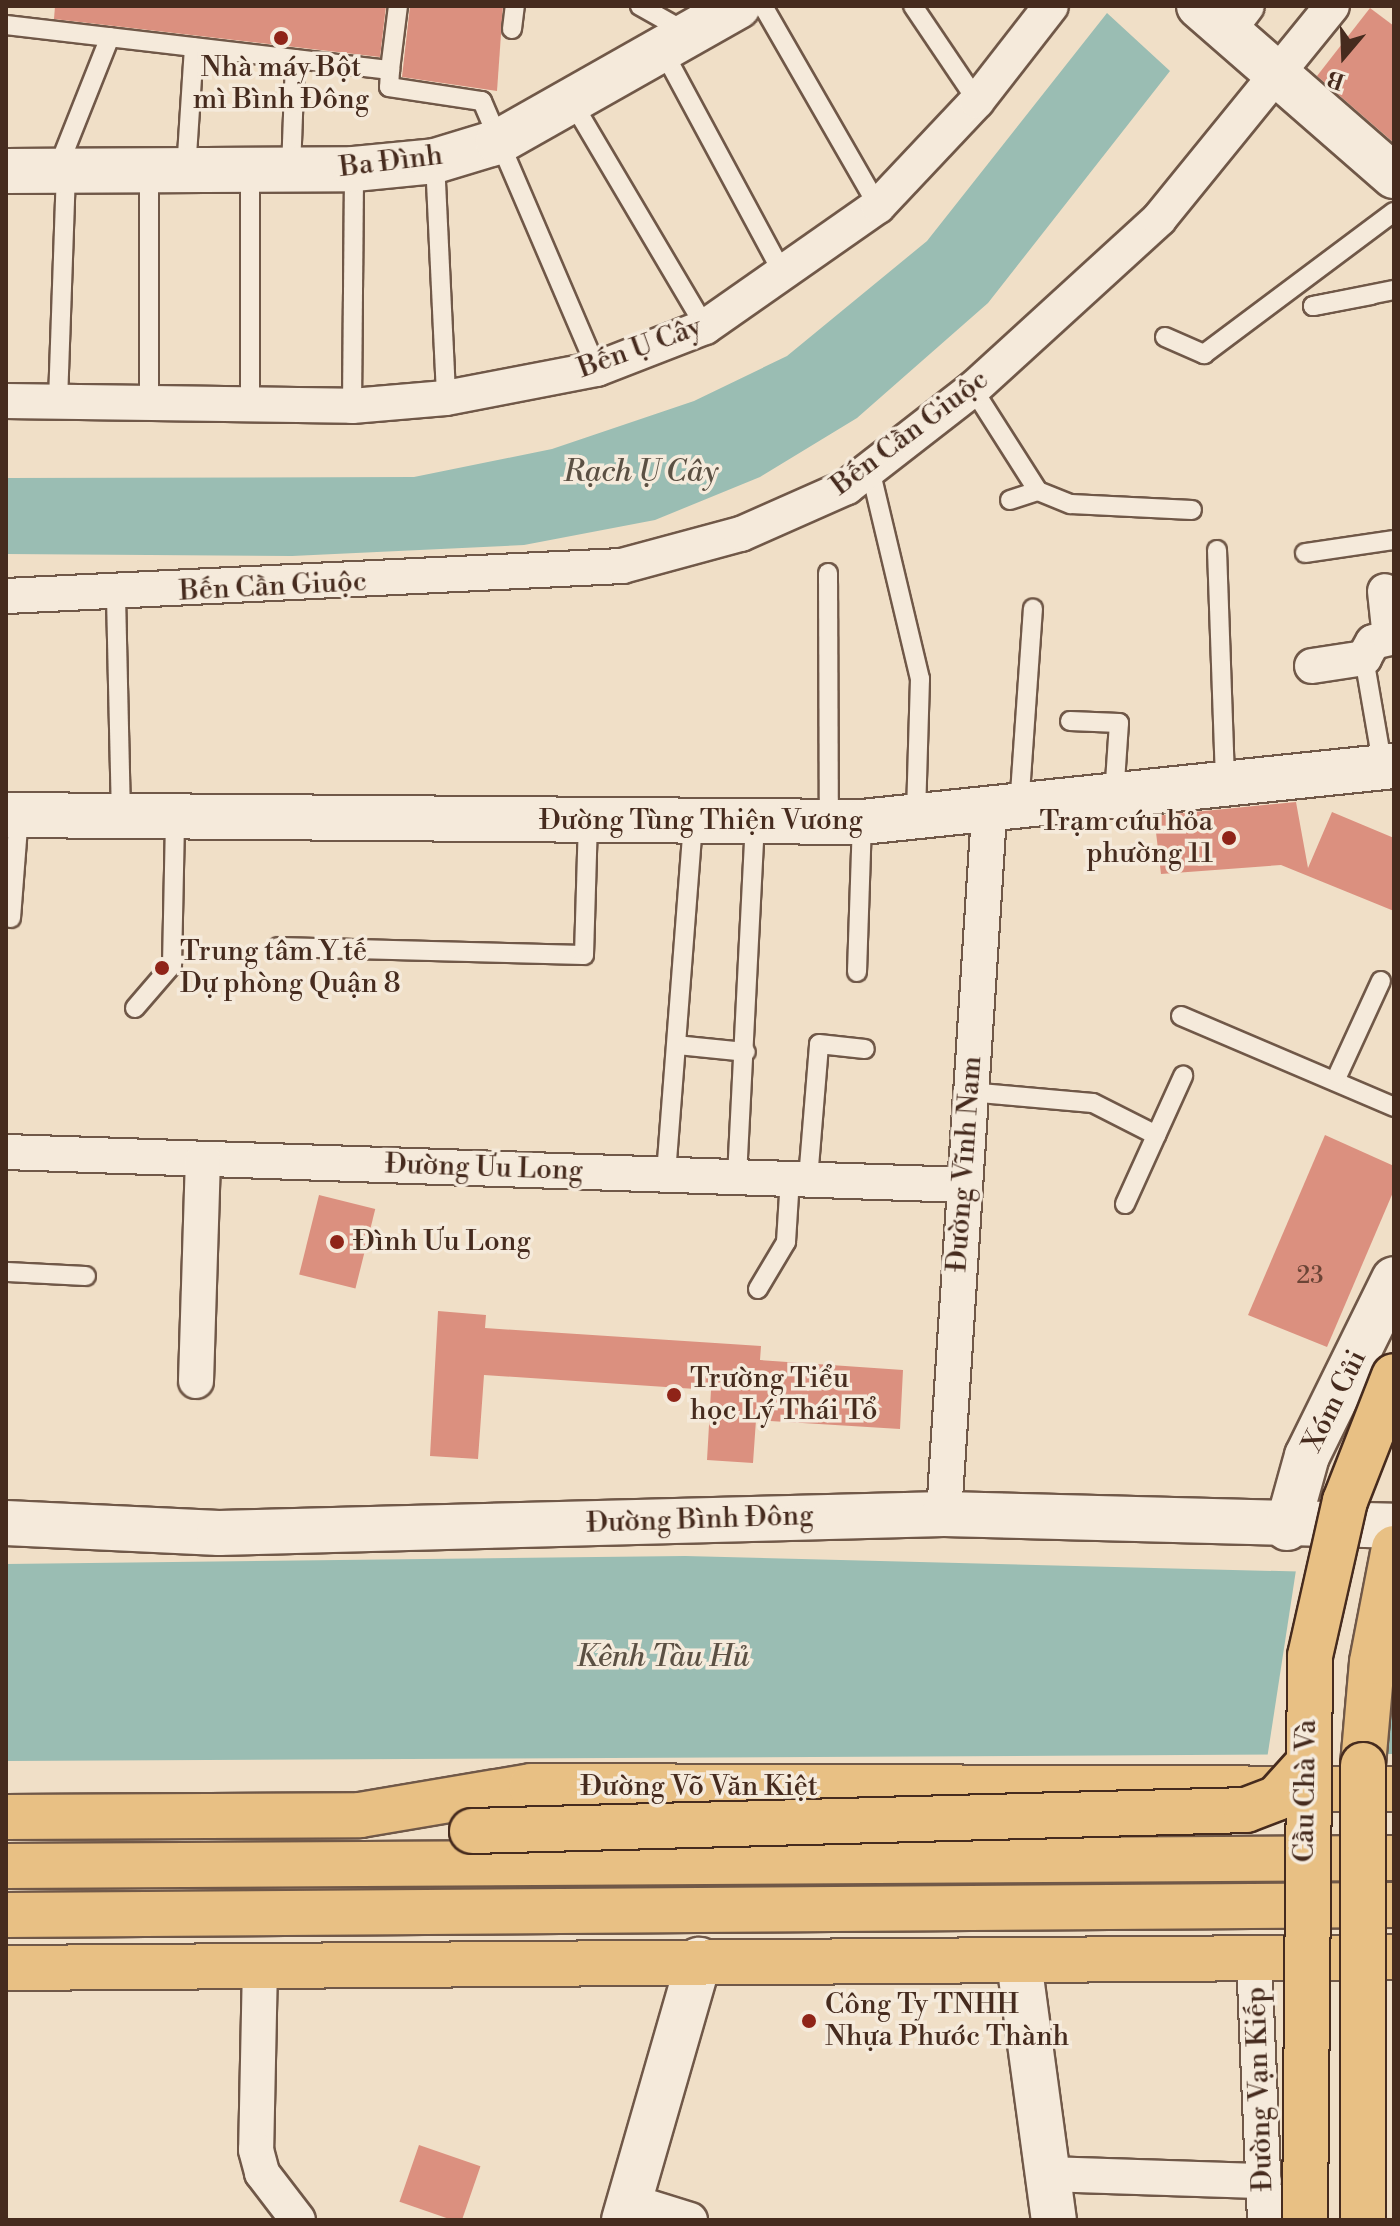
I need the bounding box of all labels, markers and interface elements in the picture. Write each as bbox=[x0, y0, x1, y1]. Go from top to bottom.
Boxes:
north arrow bbox=[1304, 16, 1384, 96]
marker: Nhà máy Bột mì Bình Đông bbox=[272, 29, 290, 47]
place label: Nhà máy Bột mì Bình Đông bbox=[193, 51, 369, 117]
text: B bbox=[1324, 64, 1348, 95]
street label: Ba Đình bbox=[337, 139, 445, 185]
street label: Bến Ụ Cây bbox=[573, 310, 707, 386]
street label: Bến Cần Giuộc bbox=[825, 363, 995, 503]
water label: Rạch Ụ Cây bbox=[563, 454, 719, 490]
street label: Bến Cần Giuộc bbox=[178, 565, 368, 609]
street label: Đường Tùng Thiện Vương bbox=[539, 804, 863, 838]
place label: Trạm cứu hỏa phường 11 bbox=[1040, 805, 1213, 871]
marker: Trạm cứu hỏa phường 11 bbox=[1220, 829, 1238, 847]
place label: Trung tâm Y tế Dự phòng Quận 8 bbox=[180, 935, 401, 1001]
marker: Trung tâm Y tế Dự phòng Quận 8 bbox=[151, 957, 173, 979]
street label: Đường Vĩnh Nam bbox=[941, 1055, 989, 1273]
street label: Đường Ưu Long bbox=[384, 1148, 584, 1188]
place label: Đình Ưu Long bbox=[353, 1225, 531, 1259]
marker: Đình Ưu Long bbox=[328, 1233, 346, 1251]
house number: 23 bbox=[1297, 1263, 1323, 1291]
street label: Xóm Củi bbox=[1296, 1345, 1374, 1457]
place label: Trường Tiểu học Lý Thái Tổ bbox=[690, 1362, 878, 1428]
marker: Trường Tiểu học Lý Thái Tổ bbox=[665, 1386, 683, 1404]
street label: Đường Bình Đông bbox=[586, 1499, 814, 1541]
water label: Kênh Tàu Hủ bbox=[576, 1639, 750, 1675]
street label: Cầu Chà Và bbox=[1288, 1719, 1324, 1863]
street label: Đường Võ Văn Kiệt bbox=[580, 1770, 818, 1804]
street label: Đường Vạn Kiếp bbox=[1240, 1986, 1280, 2192]
place label: Công Ty TNHH Nhựa Phước Thành bbox=[825, 1988, 1069, 2054]
marker: Công Ty TNHH Nhựa Phước Thành bbox=[800, 2012, 818, 2030]

